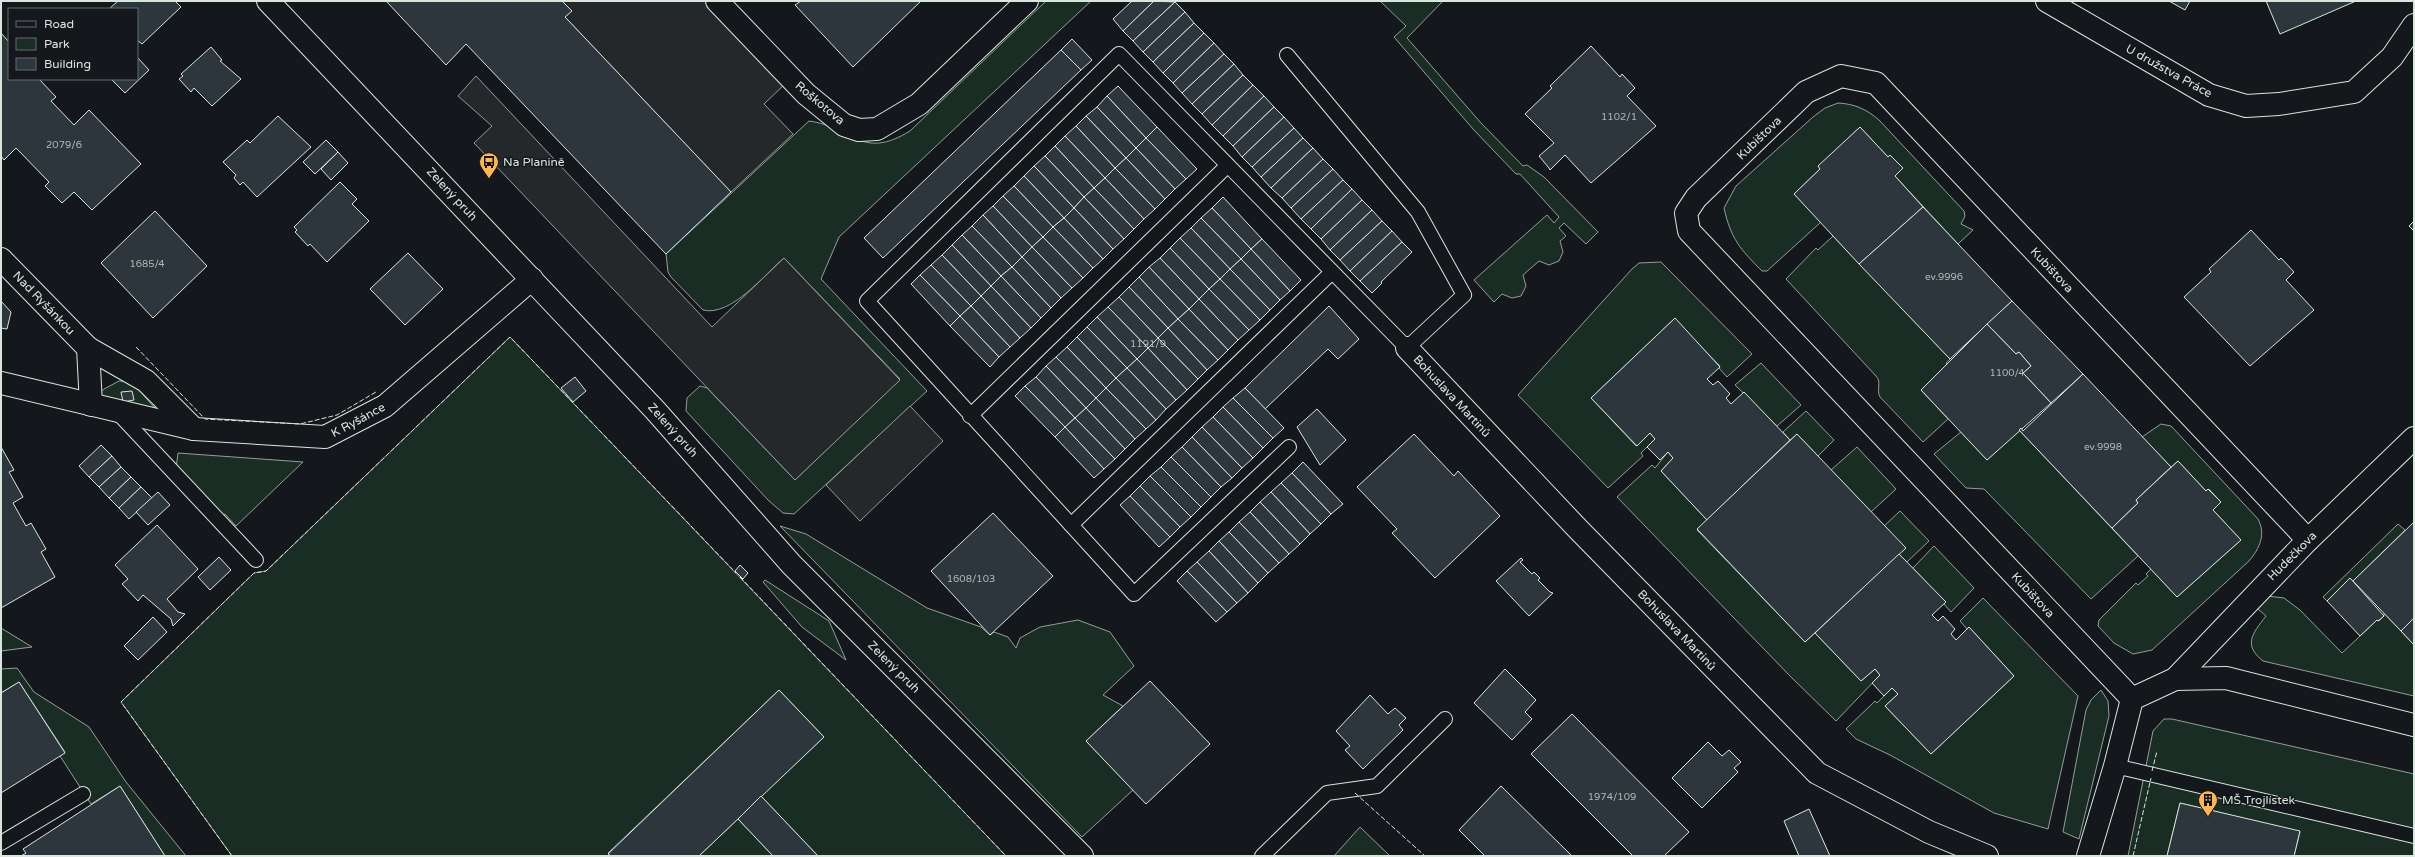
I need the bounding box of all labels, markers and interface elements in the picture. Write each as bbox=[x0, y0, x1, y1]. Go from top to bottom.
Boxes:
legend bbox=[8, 8, 138, 80]
text: Road bbox=[44, 17, 74, 31]
text: Park bbox=[44, 37, 70, 51]
street label: U družstva Práce bbox=[2123, 41, 2215, 101]
text: Building bbox=[44, 57, 91, 71]
street label: Roškotova bbox=[793, 78, 847, 128]
house number: 1102/1 bbox=[1601, 111, 1637, 123]
street label: Kubištova bbox=[1734, 113, 1784, 163]
house number: 2079/6 bbox=[46, 139, 82, 151]
bus stop icon: Na Planině bbox=[478, 151, 500, 179]
place label: Na Planině bbox=[503, 155, 565, 169]
street label: Zelený pruh bbox=[424, 164, 480, 224]
street label: Kubištova bbox=[2028, 245, 2076, 295]
house number: 1685/4 bbox=[129, 258, 165, 270]
street label: Nad Ryšánkou bbox=[10, 268, 78, 338]
house number: ev.9996 bbox=[1925, 271, 1963, 283]
house number: 1191/9 bbox=[1130, 338, 1166, 350]
street label: Bohuslava Martinů bbox=[1410, 352, 1494, 440]
house number: 1100/4 bbox=[1989, 367, 2025, 379]
street label: K Ryšánce bbox=[329, 400, 388, 440]
street label: Zelený pruh bbox=[645, 400, 701, 460]
house number: ev.9998 bbox=[2084, 441, 2122, 453]
street label: Hudečkova bbox=[2265, 529, 2319, 583]
street label: Kubištova bbox=[2009, 570, 2057, 620]
house number: 1608/103 bbox=[947, 573, 995, 585]
street label: Bohuslava Martinů bbox=[1635, 587, 1719, 673]
street label: Zelený pruh bbox=[865, 638, 923, 696]
building icon: MŠ Trojlístek bbox=[2197, 789, 2219, 817]
house number: 1974/109 bbox=[1588, 791, 1636, 803]
place label: MŠ Trojlístek bbox=[2222, 793, 2295, 807]

